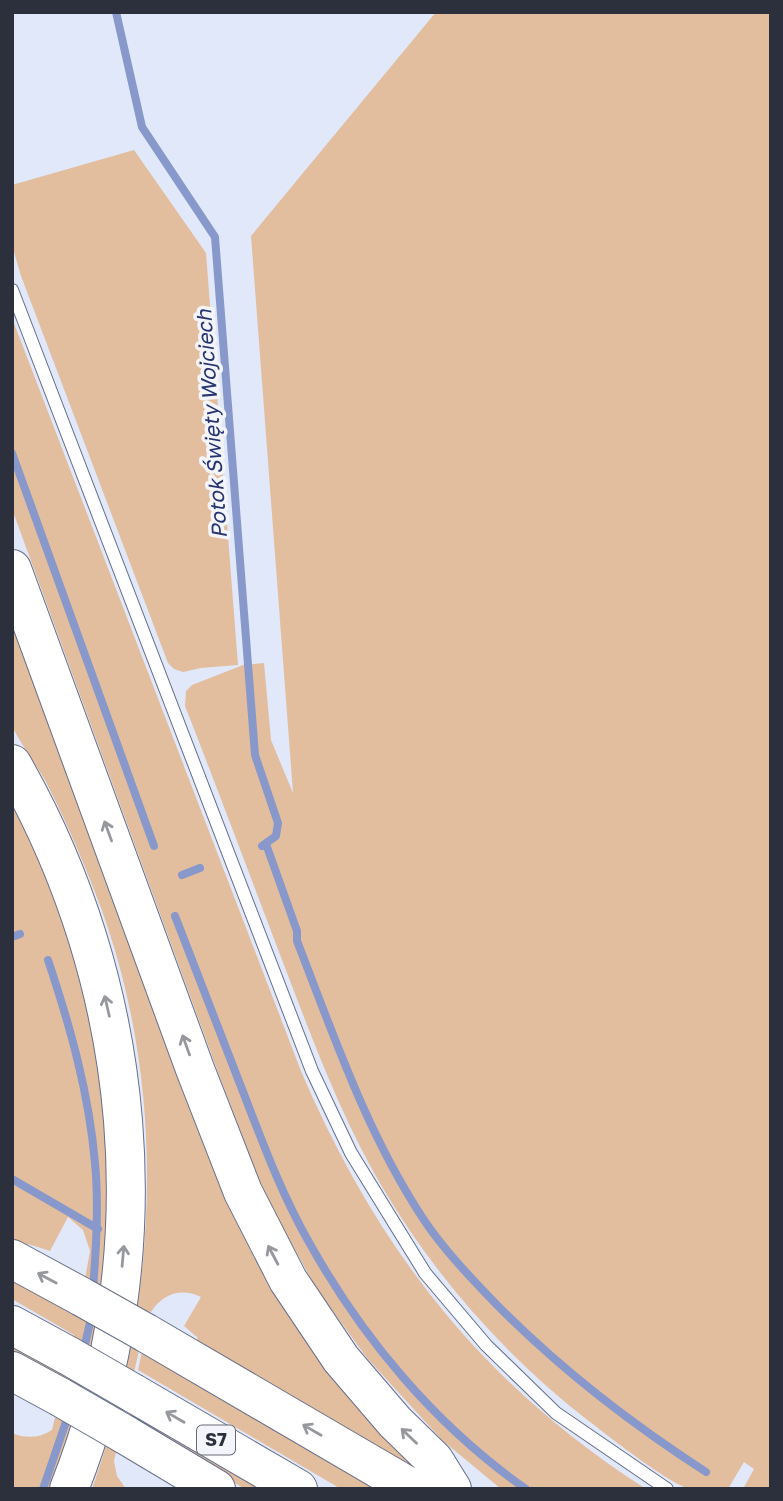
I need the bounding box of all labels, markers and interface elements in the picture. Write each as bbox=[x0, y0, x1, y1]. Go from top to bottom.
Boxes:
water label: Potok Święty Wojciech bbox=[190, 308, 232, 539]
one-way arrow bbox=[101, 821, 114, 843]
one-way arrow bbox=[99, 995, 113, 1018]
one-way arrow bbox=[179, 1035, 191, 1057]
one-way arrow bbox=[117, 1245, 130, 1268]
one-way arrow bbox=[266, 1245, 280, 1266]
one-way arrow bbox=[37, 1271, 58, 1284]
one-way arrow bbox=[166, 1410, 186, 1424]
one-way arrow bbox=[302, 1423, 323, 1436]
road number: S7 bbox=[197, 1426, 235, 1455]
one-way arrow bbox=[401, 1428, 418, 1445]

